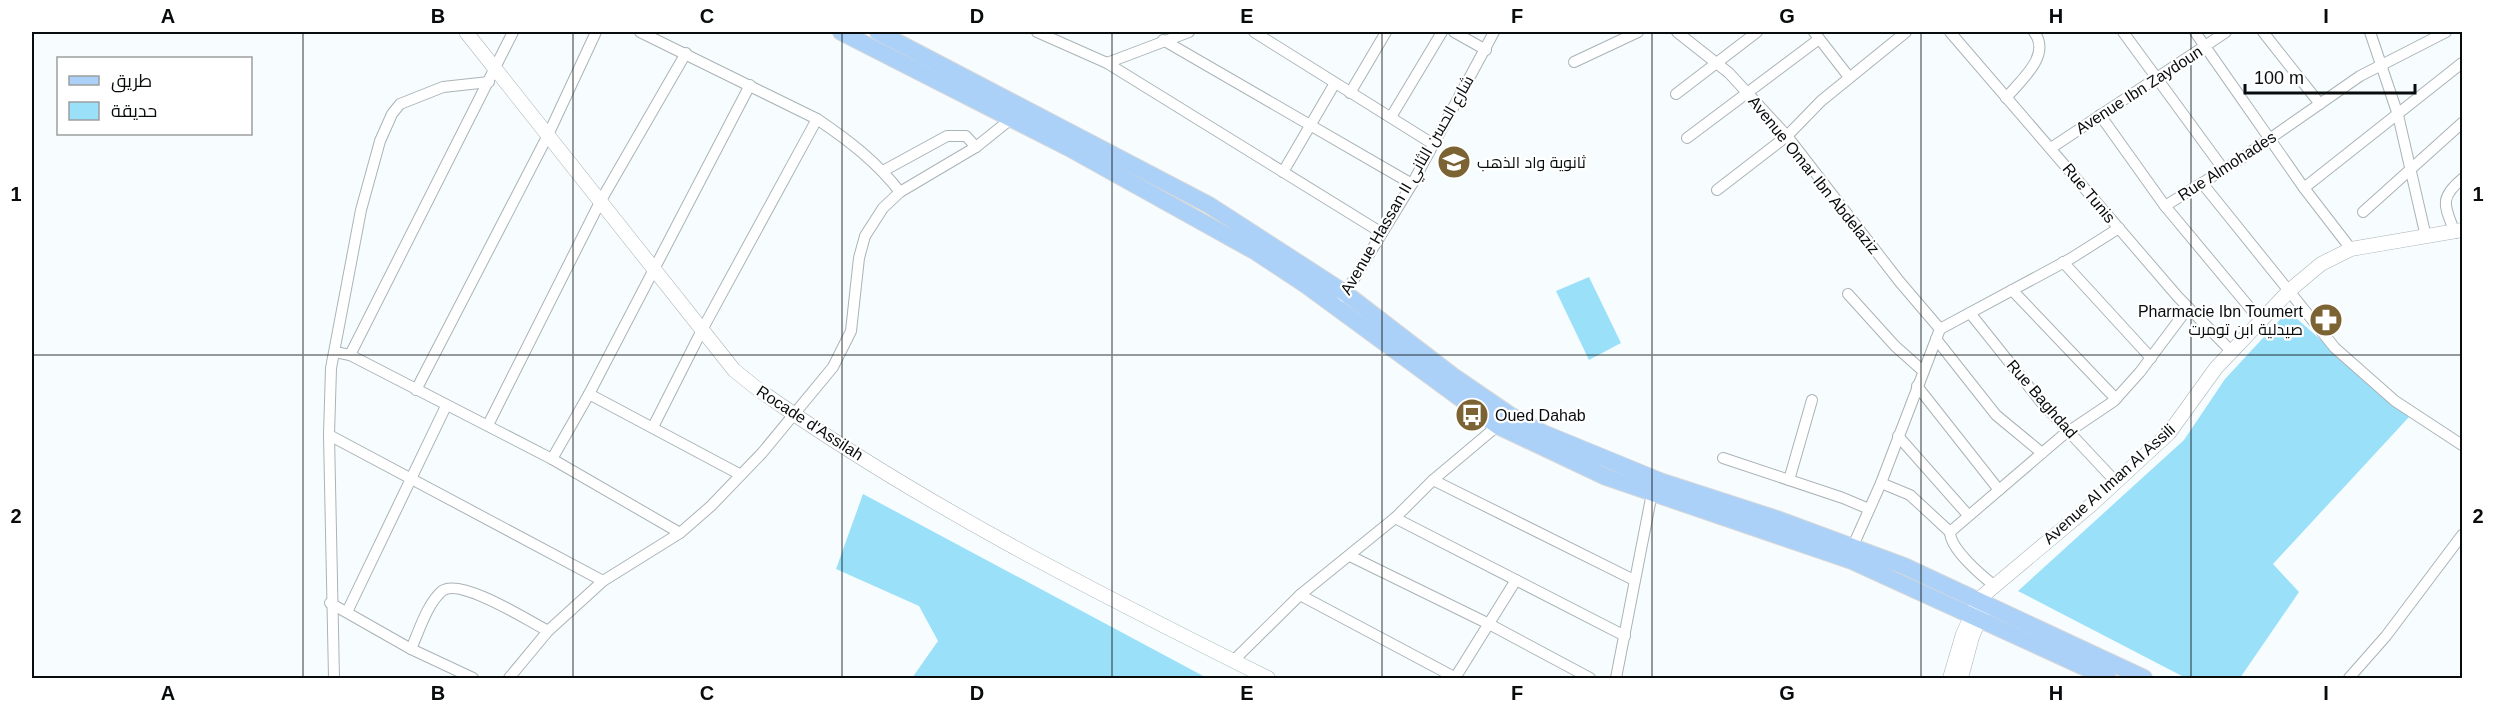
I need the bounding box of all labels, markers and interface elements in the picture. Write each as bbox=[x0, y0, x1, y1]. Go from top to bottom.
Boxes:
text: A bbox=[161, 5, 175, 27]
text: B bbox=[431, 5, 445, 27]
text: C bbox=[700, 5, 714, 27]
text: D bbox=[970, 5, 984, 27]
text: E bbox=[1240, 5, 1254, 27]
text: F bbox=[1511, 5, 1523, 27]
text: G bbox=[1779, 5, 1795, 27]
text: H bbox=[2049, 5, 2063, 27]
text: I bbox=[2323, 5, 2329, 27]
street label: Avenue Ibn Zaydoun bbox=[2073, 43, 2205, 137]
legend bbox=[57, 57, 252, 135]
scale bar bbox=[2245, 57, 2414, 95]
text: 100 m bbox=[2254, 68, 2304, 88]
text: طريق bbox=[111, 71, 152, 93]
street label: Avenue Hassan II شارع الحسن الثاني bbox=[1337, 73, 1481, 300]
street label: Avenue Omar Ibn Abdelaziz bbox=[1745, 93, 1883, 257]
text: حديقة bbox=[111, 101, 157, 121]
street label: Rue Almohades bbox=[2175, 128, 2279, 204]
school or university icon: ثانوية واد الذهب bbox=[1436, 144, 1472, 180]
place label: ثانوية واد الذهب bbox=[1477, 154, 1586, 172]
street label: Rue Tunis bbox=[2059, 160, 2119, 226]
text: 1 bbox=[10, 183, 22, 205]
text: 1 bbox=[2472, 183, 2484, 205]
pharmacy icon: Pharmacie Ibn Toumert صيدلية ابن تومرت bbox=[2308, 302, 2344, 338]
place label: Pharmacie Ibn Toumert صيدلية ابن تومرت bbox=[2138, 303, 2304, 340]
street label: Rue Baghdad bbox=[2003, 356, 2081, 442]
street label: Rocade d'Assilah bbox=[754, 382, 866, 464]
bus stop icon: Oued Dahab bbox=[1454, 397, 1490, 433]
place label: Oued Dahab bbox=[1495, 407, 1586, 424]
street label: Avenue Al Iman Al Assili bbox=[2040, 421, 2178, 547]
text: 2 bbox=[10, 505, 22, 527]
text: 2 bbox=[2472, 505, 2484, 527]
text: A bbox=[161, 682, 175, 704]
text: B bbox=[431, 682, 445, 704]
text: C bbox=[700, 682, 714, 704]
text: D bbox=[970, 682, 984, 704]
text: E bbox=[1240, 682, 1254, 704]
text: F bbox=[1511, 682, 1523, 704]
text: G bbox=[1779, 682, 1795, 704]
text: H bbox=[2049, 682, 2063, 704]
text: I bbox=[2323, 682, 2329, 704]

